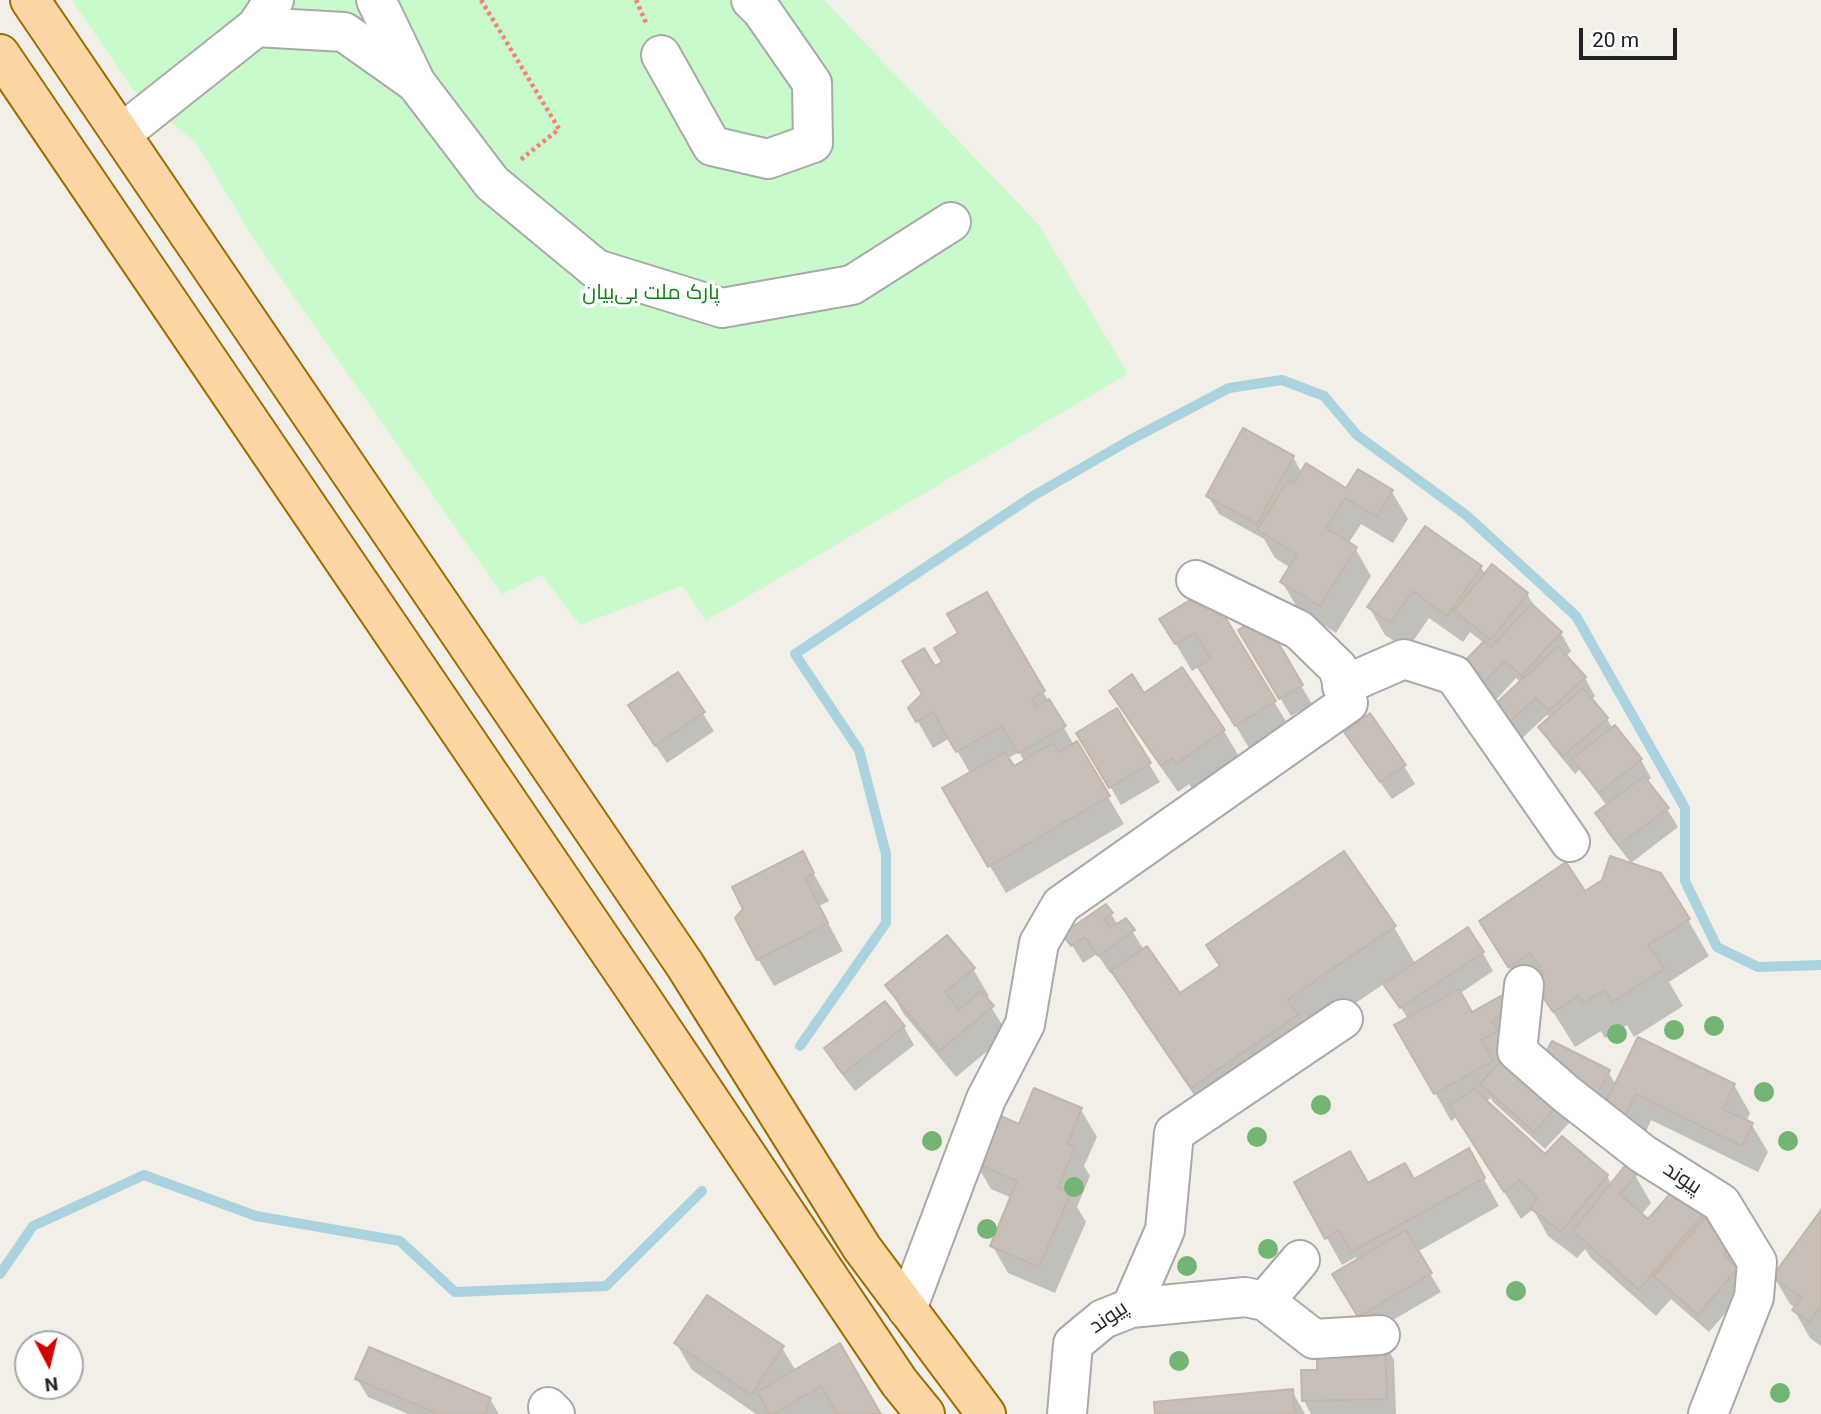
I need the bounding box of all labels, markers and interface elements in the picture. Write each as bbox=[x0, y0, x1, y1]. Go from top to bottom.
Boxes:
scale bar bbox=[1583, 14, 1681, 58]
text: 20 m bbox=[1592, 28, 1639, 52]
park label: پارک ملت بی‌بیان bbox=[582, 281, 720, 307]
street label: پیوند bbox=[1658, 1157, 1706, 1201]
street label: پیوند bbox=[1085, 1296, 1133, 1340]
north arrow bbox=[14, 1330, 84, 1400]
text: N bbox=[43, 1372, 59, 1397]

